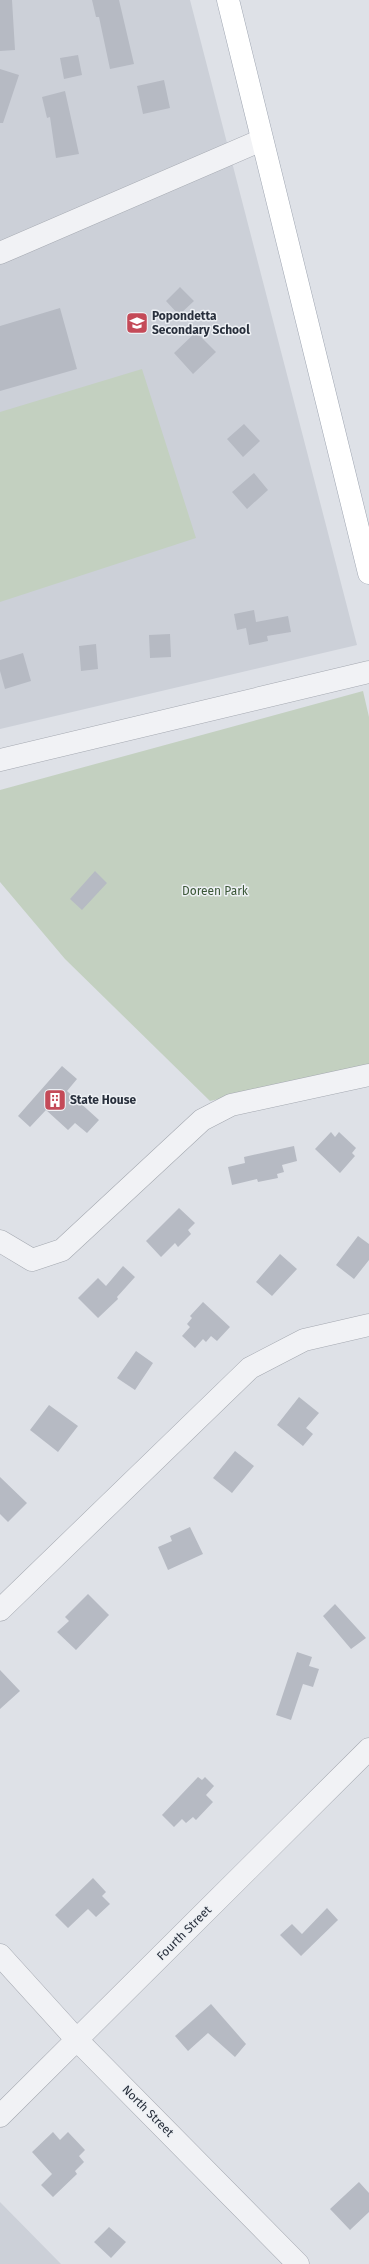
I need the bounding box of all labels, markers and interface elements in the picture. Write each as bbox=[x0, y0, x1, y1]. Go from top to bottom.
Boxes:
place label: Popondetta Secondary School bbox=[152, 309, 250, 337]
school or university icon: Popondetta Secondary School bbox=[124, 310, 150, 336]
park label: Doreen Park bbox=[182, 884, 249, 898]
building icon: State House bbox=[42, 1087, 68, 1113]
place label: State House bbox=[70, 1093, 136, 1107]
street label: Fourth Street bbox=[154, 1902, 215, 1963]
street label: North Street bbox=[119, 2082, 177, 2140]

